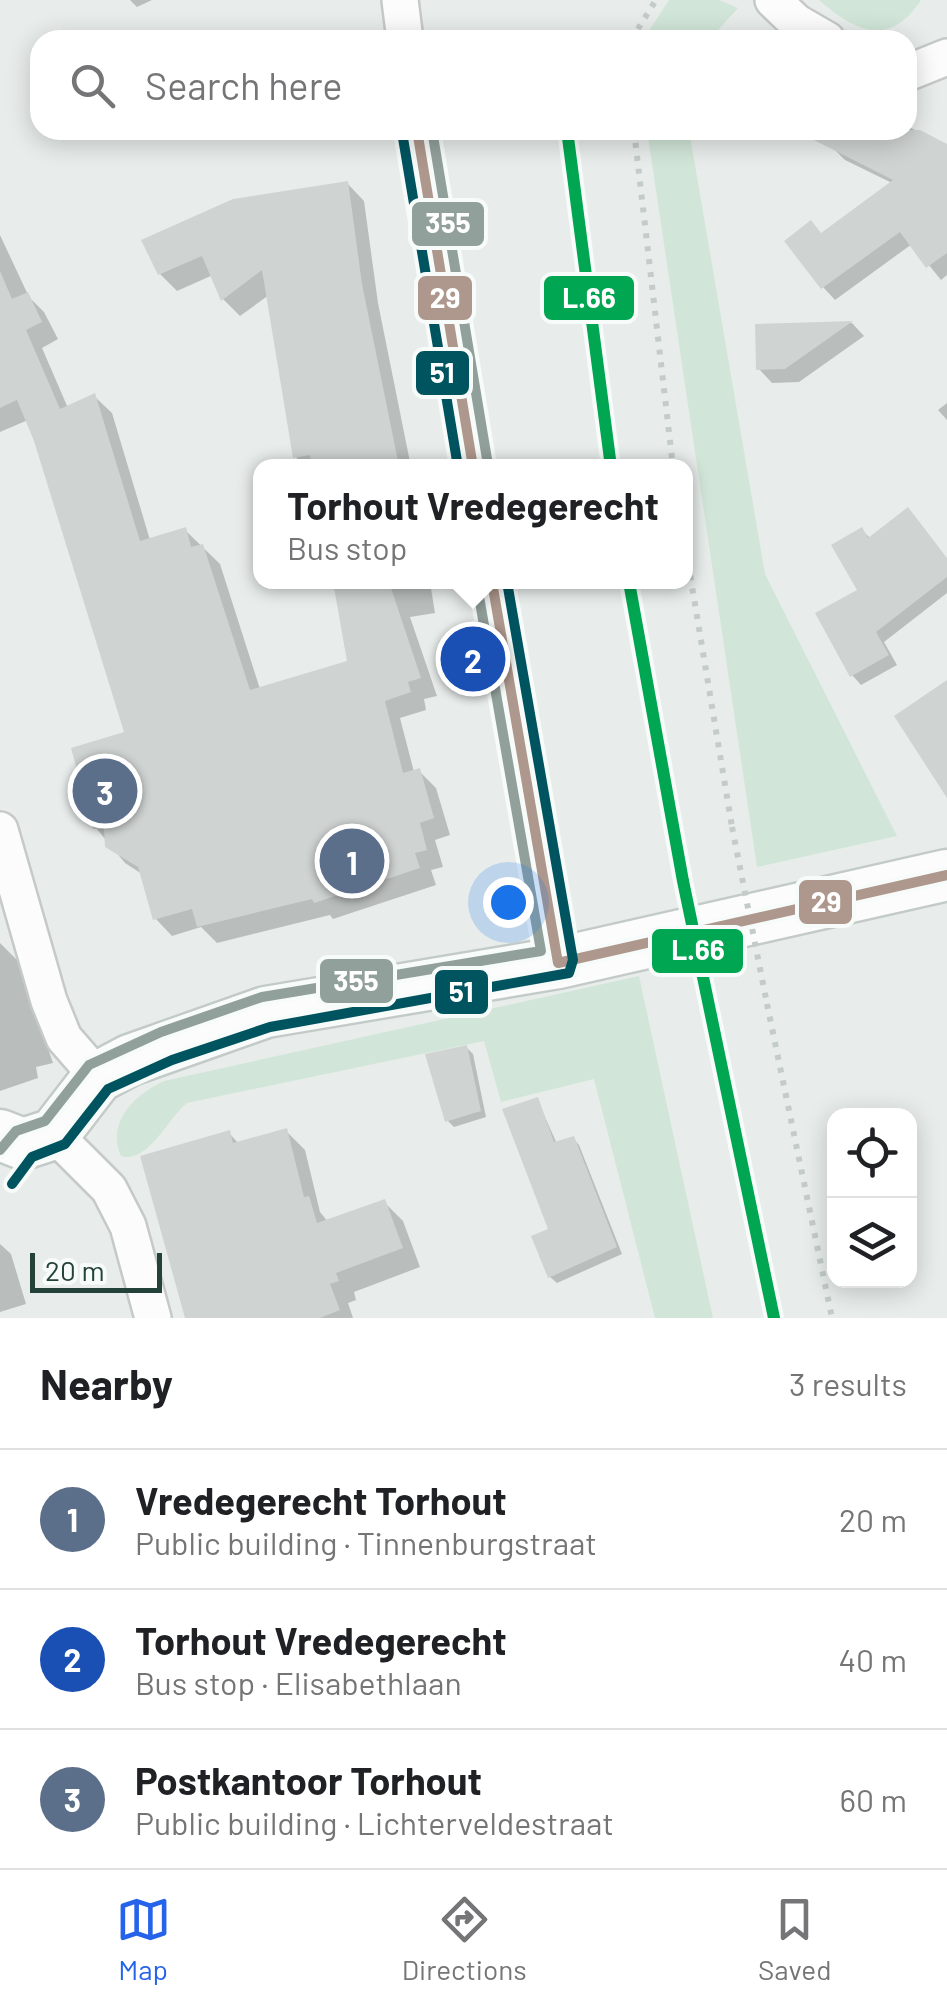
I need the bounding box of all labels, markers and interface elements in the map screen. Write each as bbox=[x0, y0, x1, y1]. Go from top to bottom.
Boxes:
search box bbox=[30, 30, 917, 140]
icon: search bbox=[65, 58, 120, 113]
text: Search here bbox=[145, 62, 343, 108]
line badge: 355 bbox=[410, 200, 486, 248]
text: 355 bbox=[425, 205, 471, 239]
line badge: 29 bbox=[416, 274, 474, 322]
line badge: L.66 bbox=[542, 274, 636, 322]
text: 29 bbox=[430, 280, 460, 314]
text: L.66 bbox=[562, 280, 616, 314]
line badge: 51 bbox=[414, 349, 471, 397]
text: 51 bbox=[430, 355, 454, 389]
popup bbox=[253, 459, 693, 589]
text: Torhout Vredegerecht bbox=[287, 482, 659, 528]
text: Bus stop bbox=[287, 528, 407, 566]
pin: 2 bbox=[440, 622, 506, 696]
pin: 3 bbox=[72, 754, 138, 828]
pin: 1 bbox=[320, 824, 384, 898]
your location bbox=[483, 877, 534, 928]
line badge: 29 bbox=[797, 878, 854, 926]
text: 29 bbox=[811, 884, 841, 918]
line badge: L.66 bbox=[650, 927, 745, 975]
text: L.66 bbox=[671, 932, 725, 966]
line badge: 355 bbox=[318, 957, 395, 1005]
text: 355 bbox=[333, 963, 379, 997]
line badge: 51 bbox=[433, 968, 490, 1016]
text: 51 bbox=[449, 974, 473, 1008]
map controls bbox=[827, 1108, 917, 1288]
button: locate bbox=[827, 1108, 917, 1198]
button: layers bbox=[827, 1198, 917, 1288]
scale bar bbox=[30, 1248, 162, 1292]
text: 20 m bbox=[45, 1253, 105, 1287]
text: Nearby bbox=[40, 1358, 173, 1408]
text: 3 results bbox=[789, 1364, 907, 1402]
text: Vredegerecht Torhout bbox=[135, 1477, 507, 1523]
text: 1 bbox=[67, 1500, 78, 1538]
text: 20 m bbox=[839, 1500, 907, 1538]
text: Public building · Tinnenburgstraat bbox=[135, 1523, 597, 1561]
text: Torhout Vredegerecht bbox=[135, 1617, 507, 1663]
text: 2 bbox=[64, 1640, 81, 1678]
text: 40 m bbox=[838, 1640, 907, 1678]
text: Bus stop · Elisabethlaan bbox=[135, 1663, 462, 1701]
text: Postkantoor Torhout bbox=[135, 1757, 482, 1803]
text: 3 bbox=[64, 1780, 81, 1818]
text: 60 m bbox=[840, 1780, 907, 1818]
text: Public building · Lichterveldestraat bbox=[135, 1803, 614, 1841]
tab: Map bbox=[116, 1892, 171, 1986]
tab: Directions bbox=[402, 1892, 527, 1986]
tab: Saved bbox=[758, 1892, 831, 1986]

